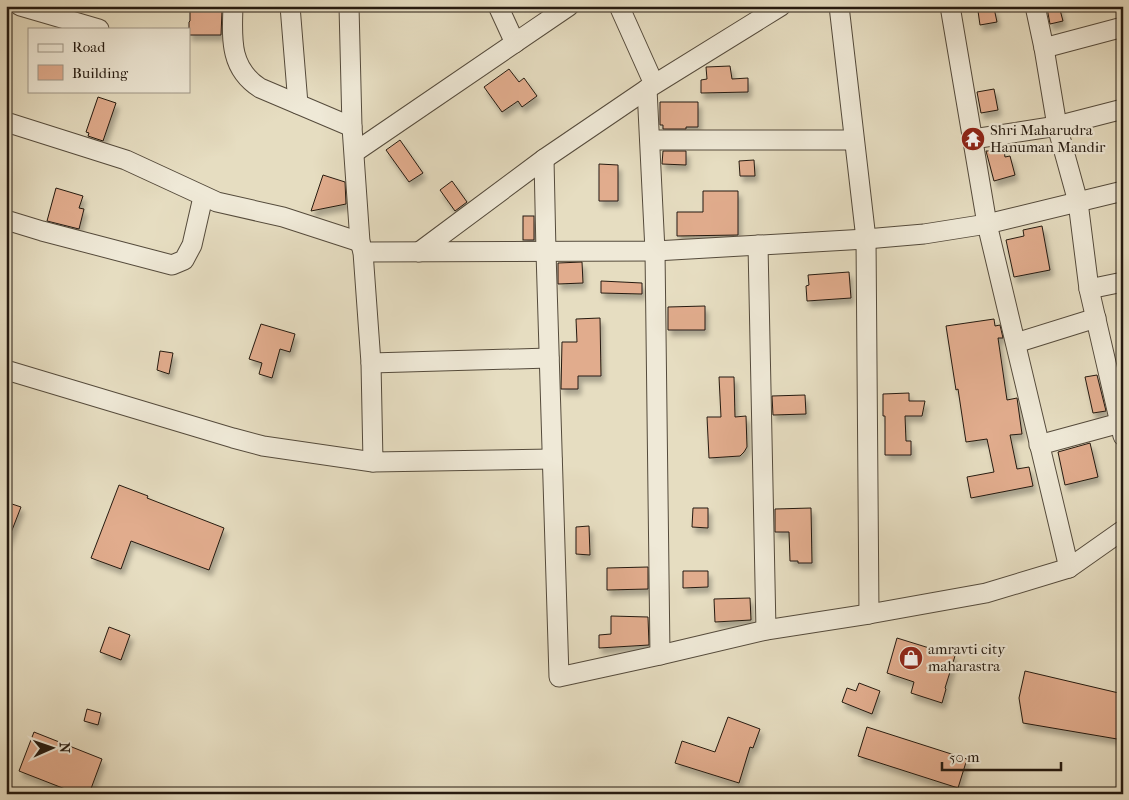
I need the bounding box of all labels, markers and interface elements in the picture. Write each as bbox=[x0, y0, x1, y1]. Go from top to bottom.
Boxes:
legend bbox=[28, 28, 190, 92]
text: Road bbox=[72, 38, 106, 56]
text: Building bbox=[72, 64, 129, 82]
place label: Shri Maharudra Hanuman Mandir bbox=[990, 121, 1106, 156]
temple icon: Shri Maharudra Hanuman Mandir bbox=[960, 126, 986, 152]
place label: amravti city maharastra bbox=[928, 640, 1006, 675]
shop icon: amravti city maharastra bbox=[898, 645, 924, 671]
north arrow bbox=[28, 722, 78, 772]
scale bar bbox=[942, 740, 1060, 772]
text: N bbox=[56, 742, 73, 754]
text: 50 m bbox=[949, 748, 980, 766]

